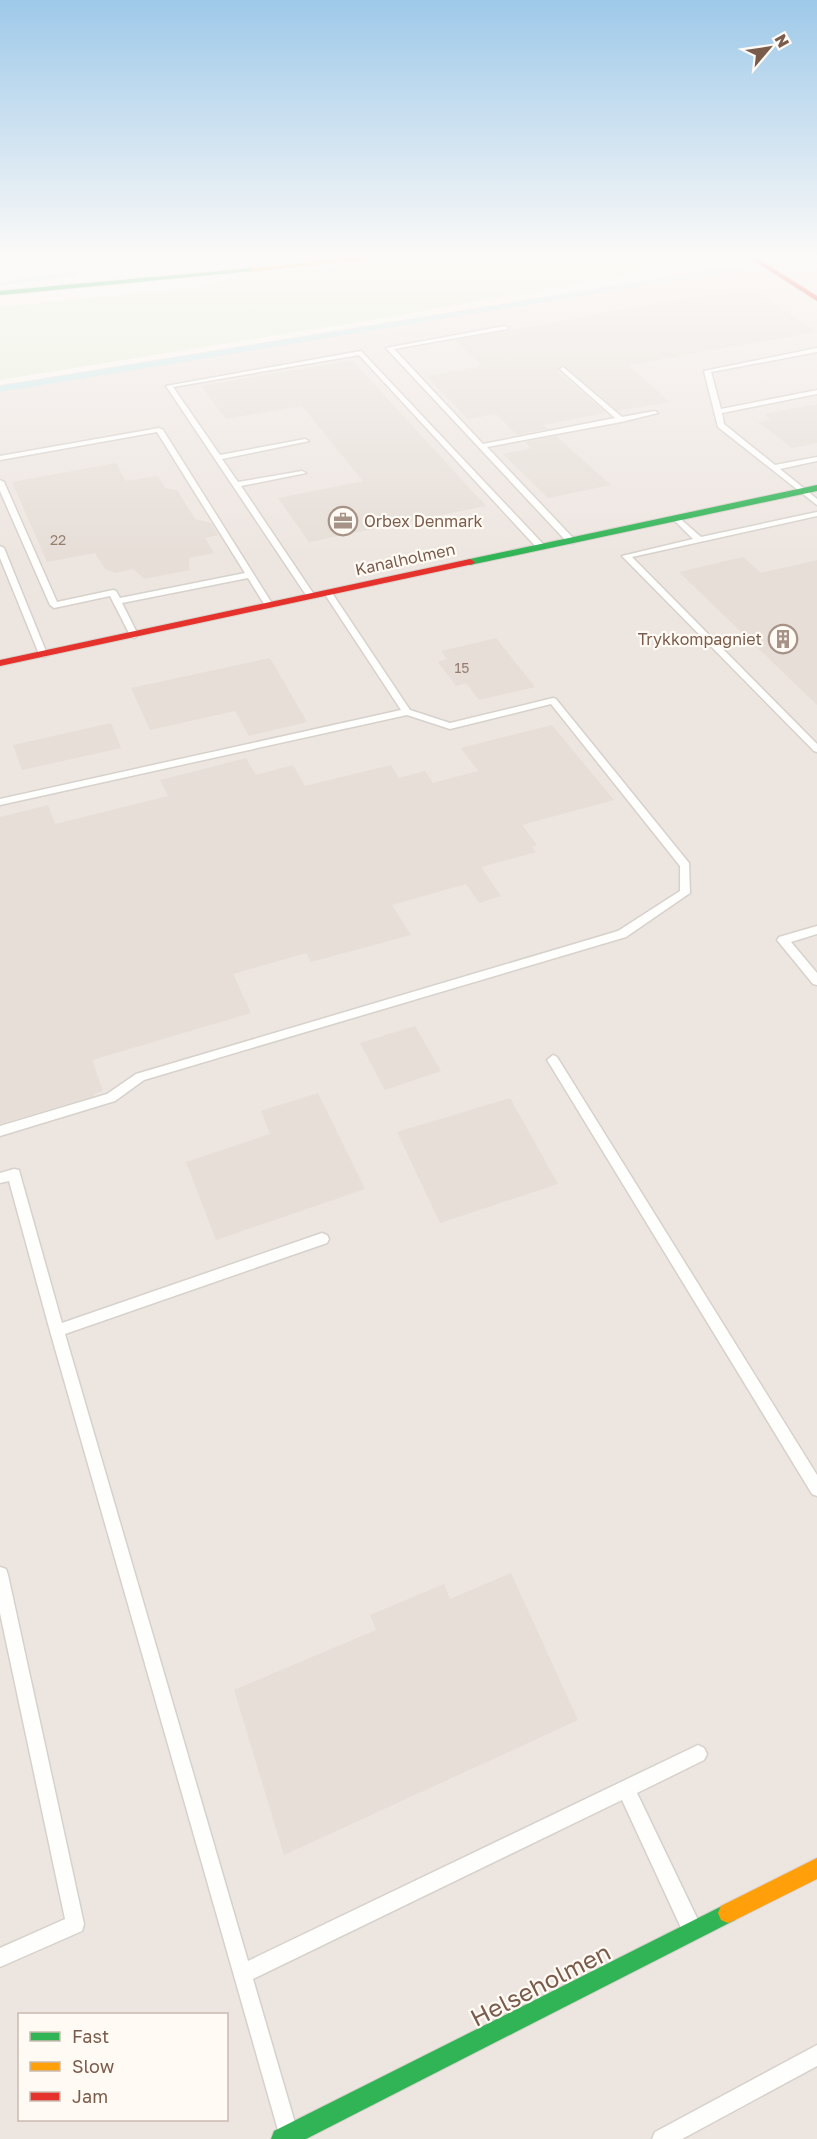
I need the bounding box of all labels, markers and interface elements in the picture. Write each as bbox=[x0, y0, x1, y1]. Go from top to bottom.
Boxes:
north arrow bbox=[739, 18, 799, 78]
text: N bbox=[770, 31, 794, 51]
office icon: Orbex Denmark bbox=[327, 505, 359, 537]
place label: Orbex Denmark bbox=[364, 511, 482, 531]
house number: 22 bbox=[50, 531, 66, 548]
street label: Kanalholmen bbox=[353, 539, 457, 579]
building icon: Trykkompagniet bbox=[767, 623, 799, 655]
place label: Trykkompagniet bbox=[638, 629, 762, 649]
house number: 15 bbox=[455, 659, 469, 676]
street label: Helseholmen bbox=[465, 1936, 615, 2032]
legend bbox=[18, 2013, 228, 2121]
text: Fast bbox=[72, 2025, 109, 2047]
text: Slow bbox=[72, 2055, 115, 2077]
text: Jam bbox=[72, 2085, 108, 2107]

